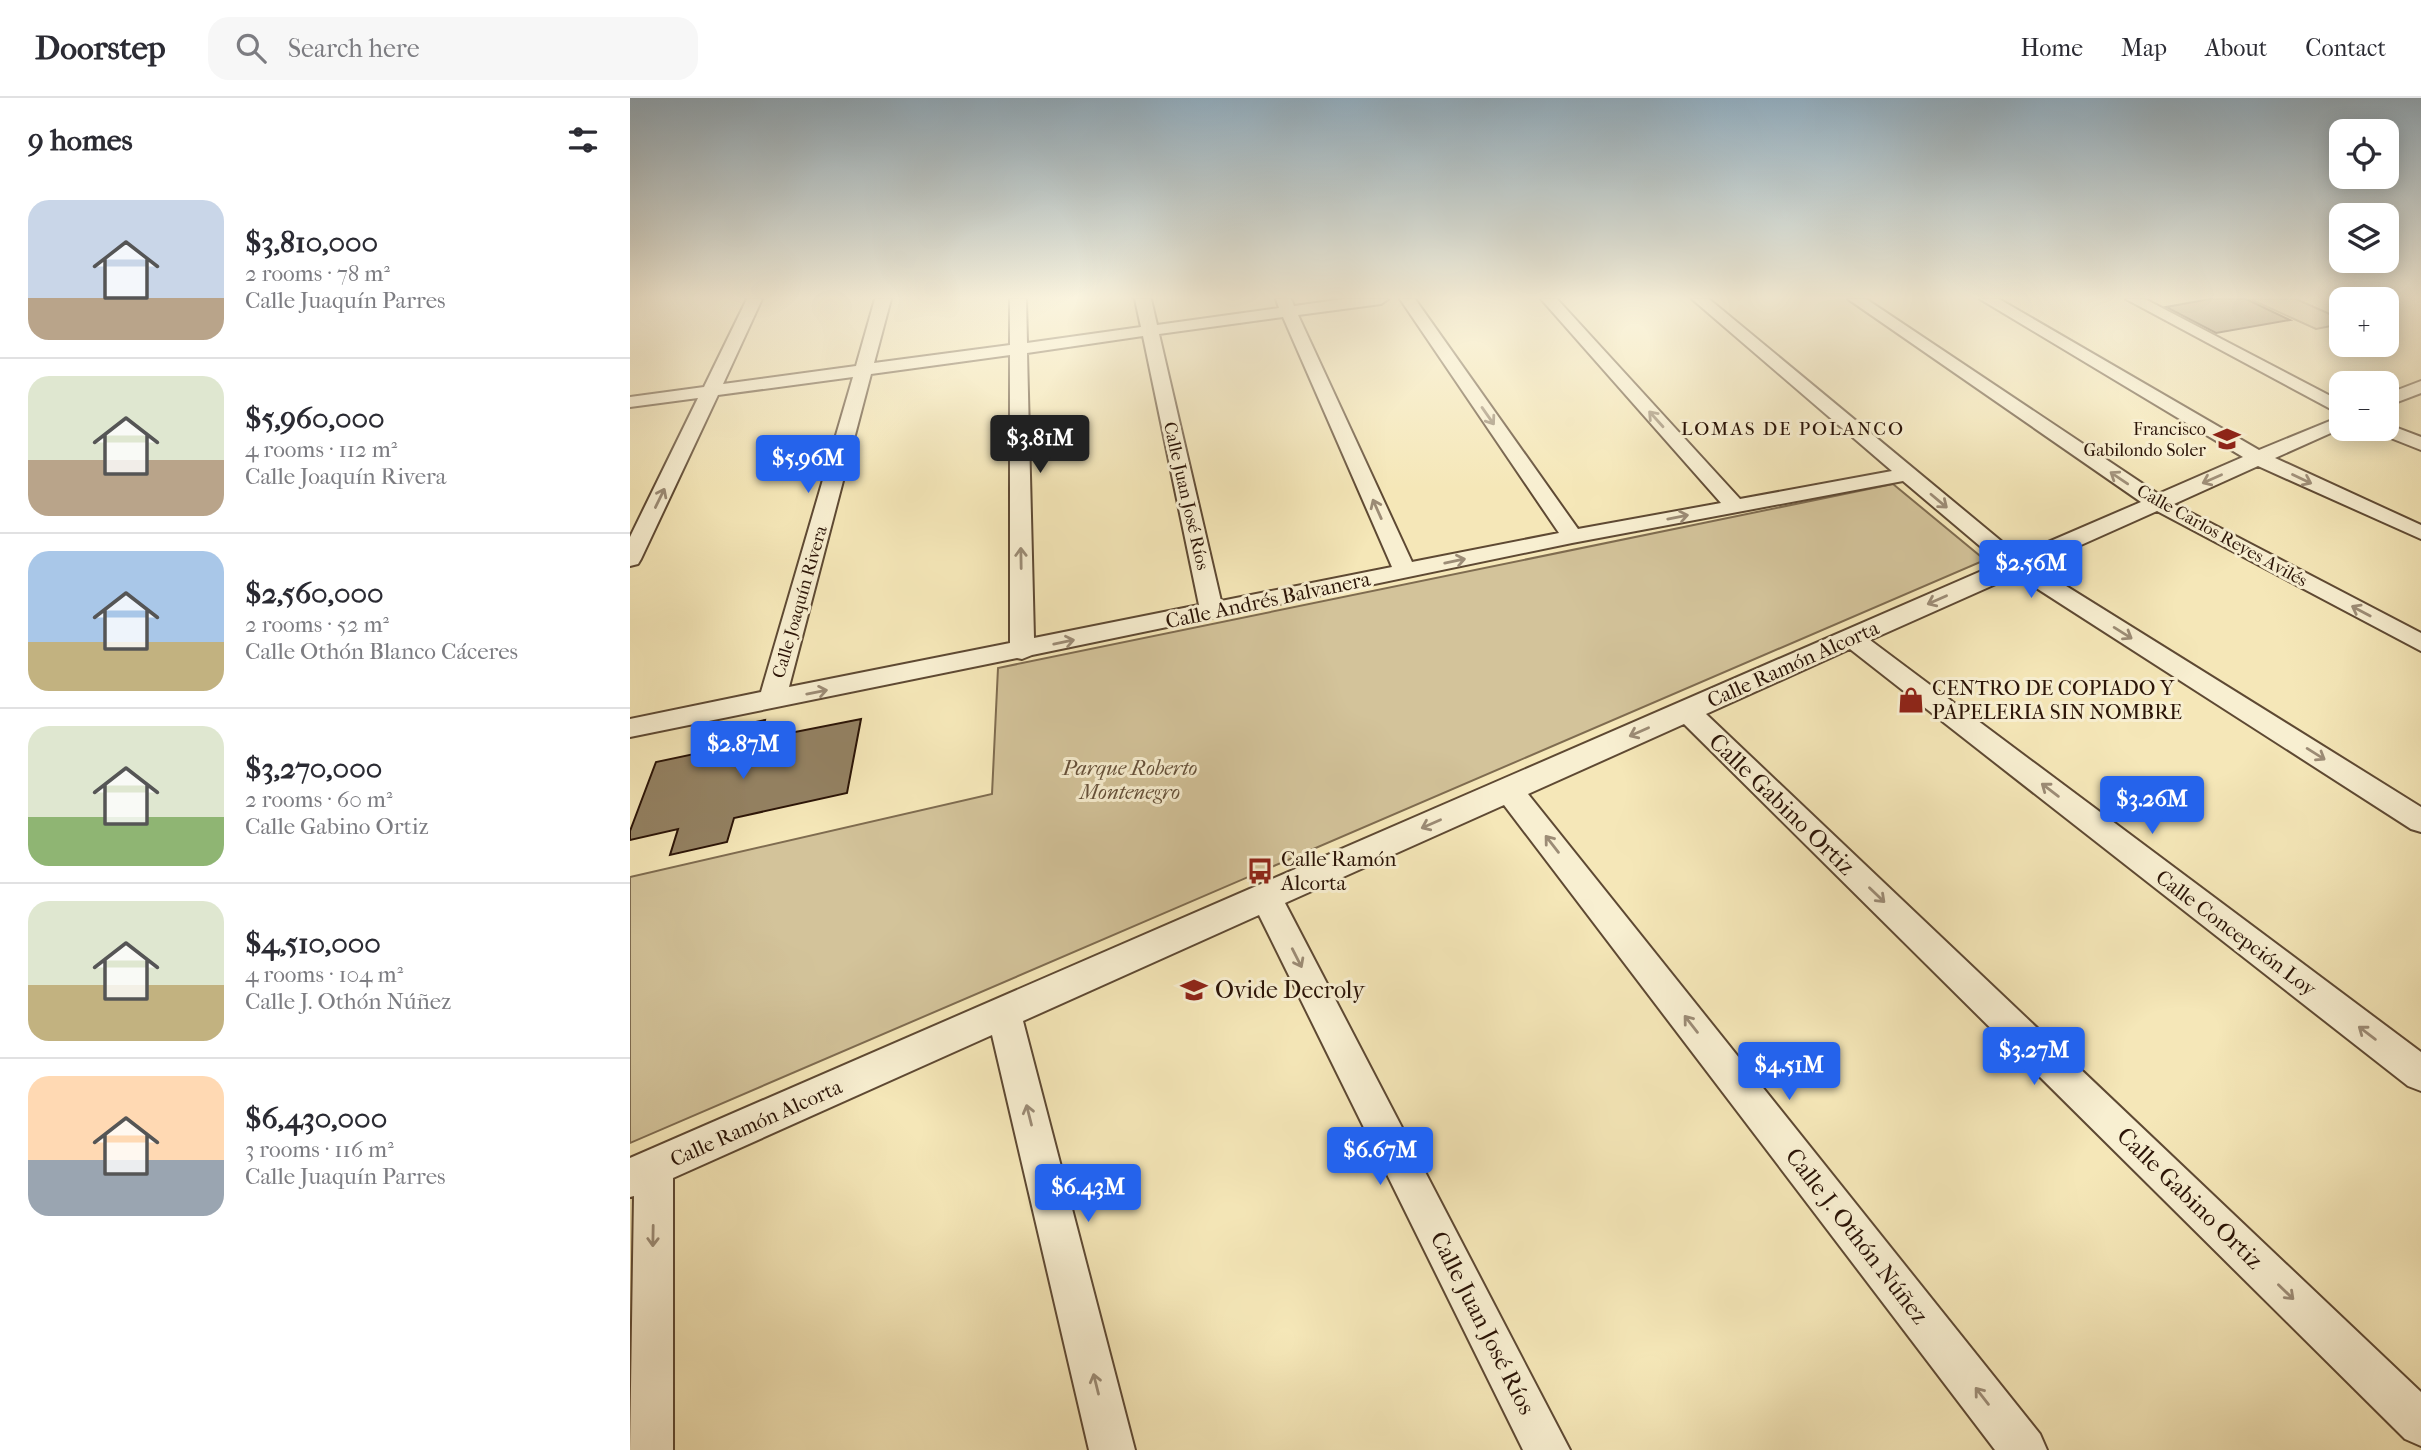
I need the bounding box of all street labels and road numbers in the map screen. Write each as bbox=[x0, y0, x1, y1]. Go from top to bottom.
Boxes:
street label: Calle Juan José Ríos bbox=[1159, 420, 1213, 572]
street label: Calle Carlos Reyes Avilés bbox=[2133, 480, 2311, 592]
street label: Calle Joaquín Rivera bbox=[768, 523, 832, 681]
street label: Calle Andrés Balvanera bbox=[1163, 566, 1373, 633]
street label: Calle Ramón Alcorta bbox=[1703, 615, 1883, 713]
street label: Calle Gabino Ortiz bbox=[1703, 727, 1861, 881]
street label: Calle Concepción Loy bbox=[2151, 865, 2322, 1002]
street label: Calle Ramón Alcorta bbox=[666, 1074, 846, 1172]
street label: Calle Gabino Ortiz bbox=[2111, 1121, 2269, 1275]
street label: Calle J. Othón Núñez bbox=[1780, 1143, 1935, 1330]
street label: Calle Juan José Ríos bbox=[1425, 1227, 1541, 1419]

